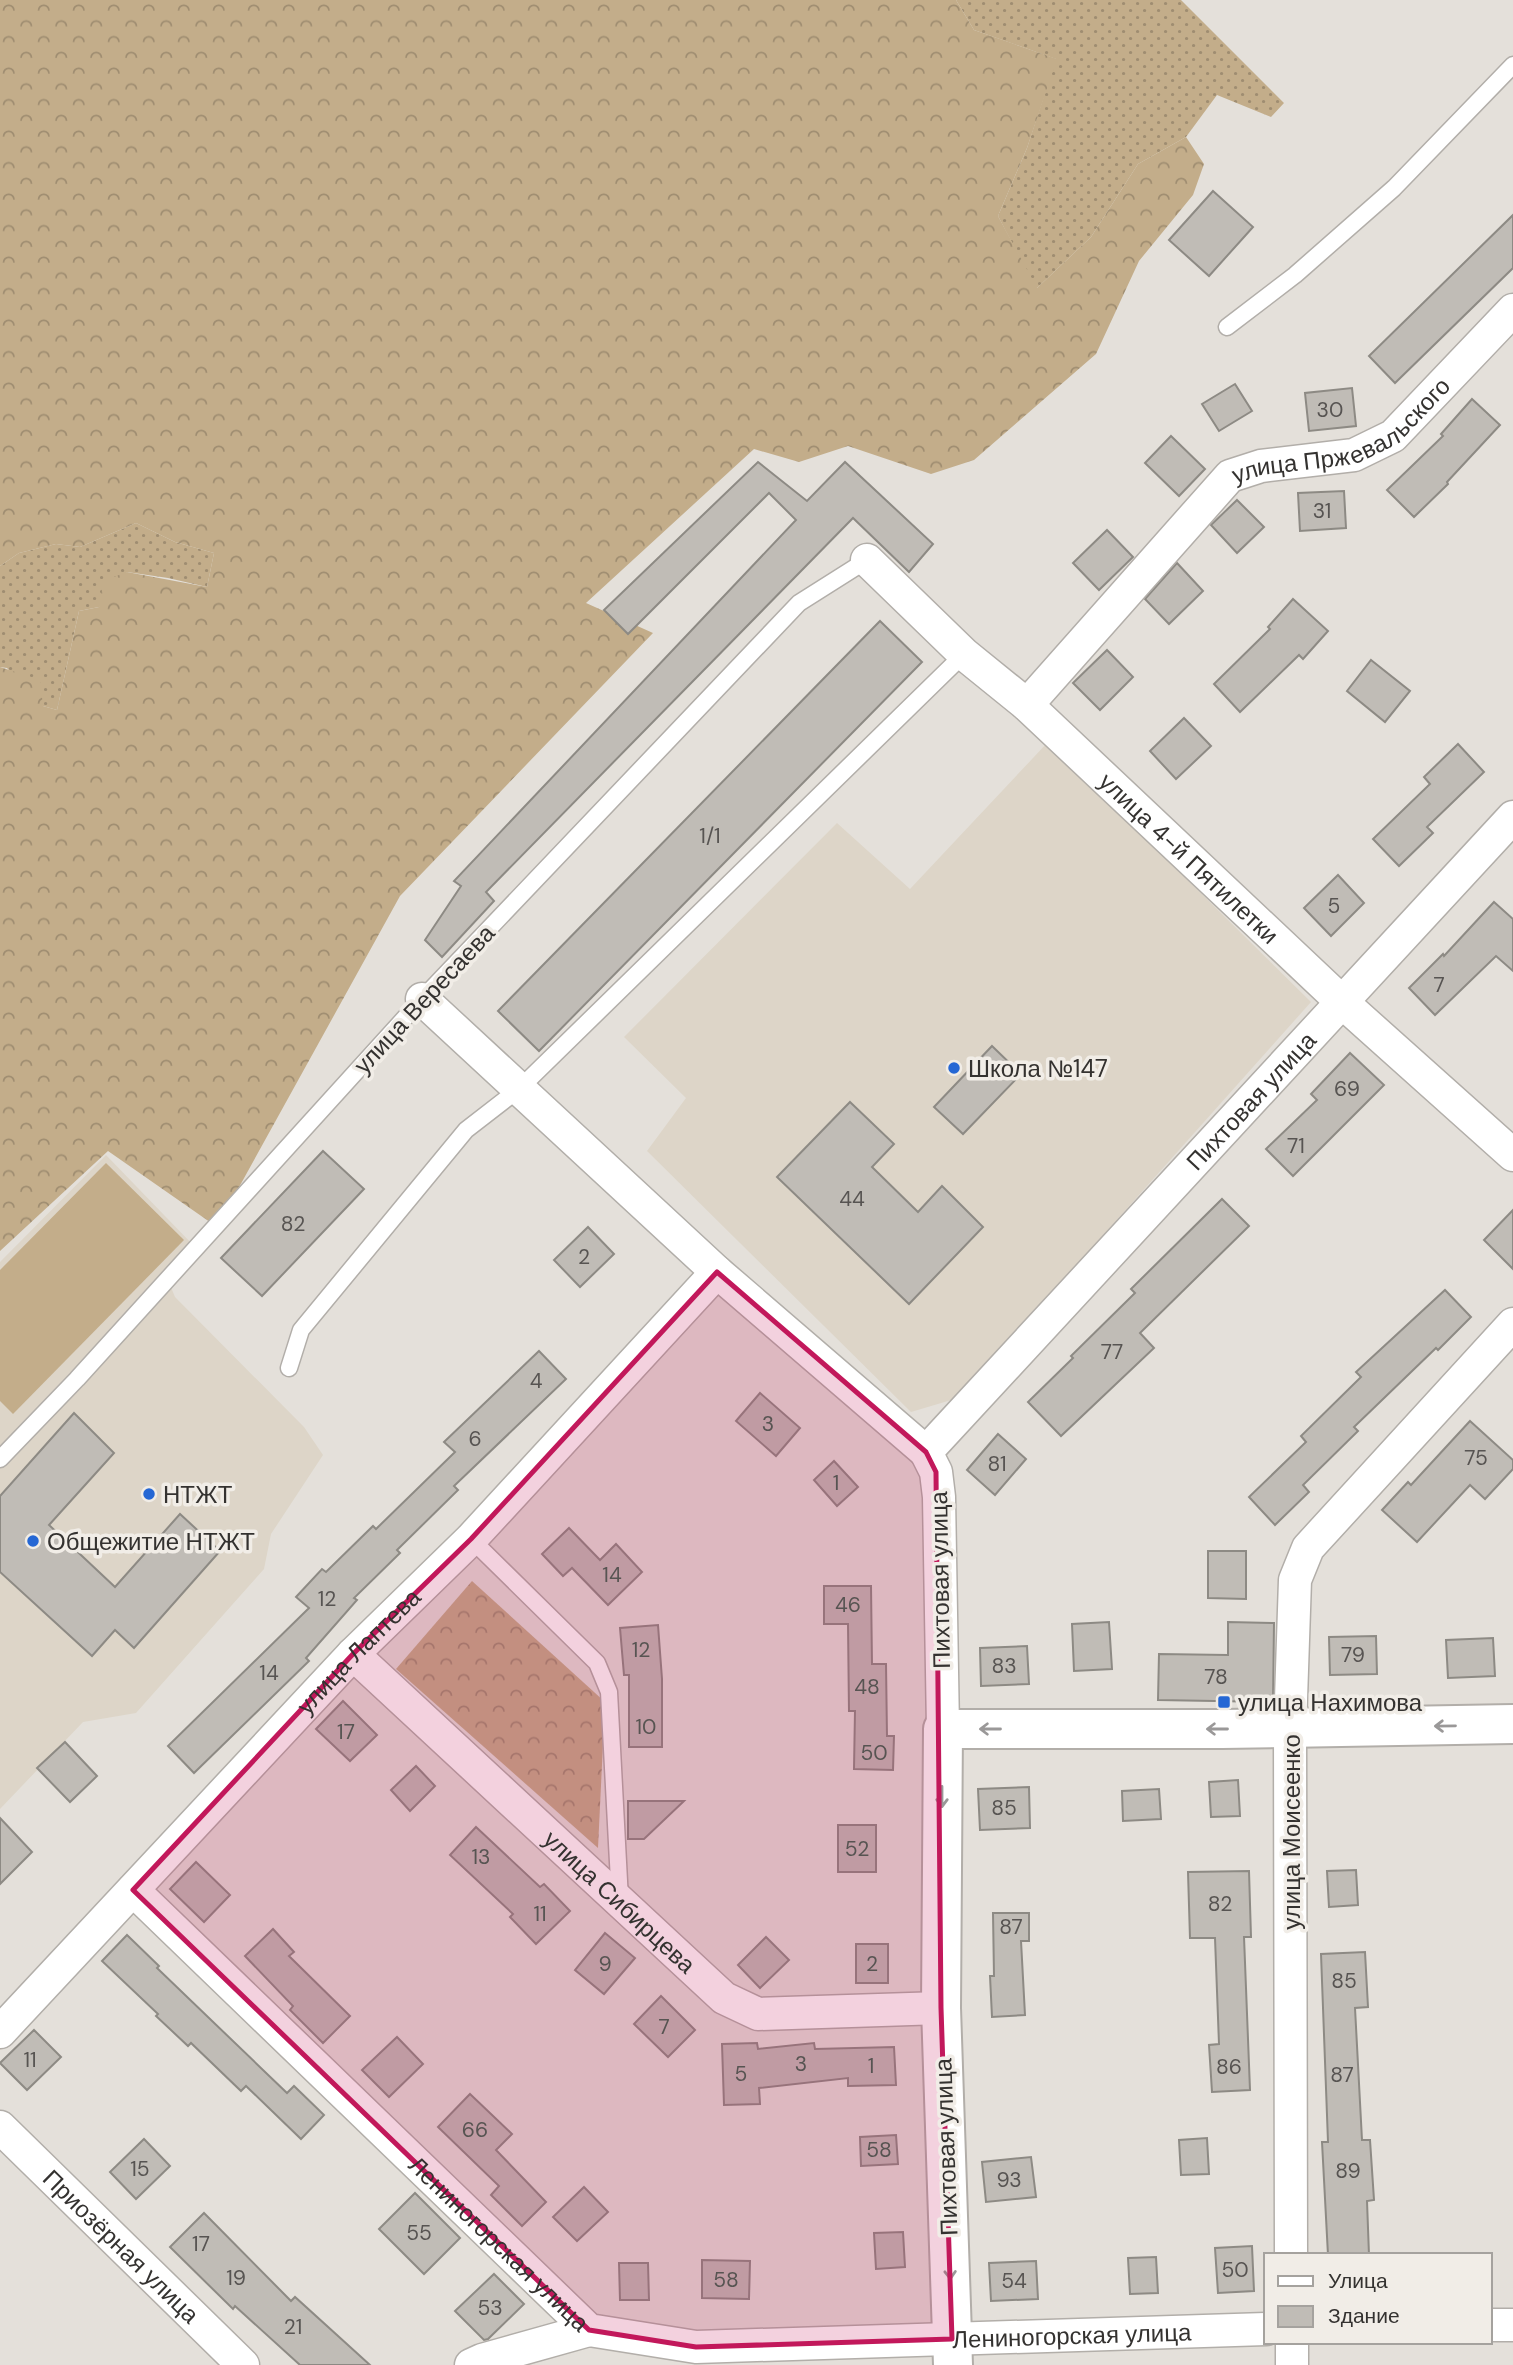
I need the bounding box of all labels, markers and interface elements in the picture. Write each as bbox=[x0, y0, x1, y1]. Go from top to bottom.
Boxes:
street label: улица Пржевальского bbox=[1228, 371, 1456, 490]
house number: 30 bbox=[1317, 396, 1343, 424]
house number: 31 bbox=[1313, 497, 1331, 525]
street label: улица 4-й Пятилетки bbox=[1093, 766, 1286, 950]
house number: 1/1 bbox=[699, 822, 721, 850]
house number: 5 bbox=[1328, 892, 1340, 920]
street label: улица Вересаева bbox=[347, 917, 502, 1080]
house number: 7 bbox=[1433, 971, 1445, 999]
street label: Пихтовая улица bbox=[1179, 1024, 1323, 1176]
place label: Школа №147 bbox=[968, 1053, 1108, 1084]
marker: Школа №147 bbox=[946, 1060, 962, 1076]
house number: 69 bbox=[1334, 1075, 1360, 1103]
house number: 71 bbox=[1287, 1132, 1305, 1160]
house number: 44 bbox=[839, 1185, 865, 1213]
house number: 82 bbox=[281, 1210, 305, 1238]
house number: 2 bbox=[578, 1243, 590, 1271]
house number: 77 bbox=[1101, 1338, 1123, 1366]
house number: 4 bbox=[530, 1367, 543, 1395]
house number: 3 bbox=[762, 1410, 774, 1438]
house number: 6 bbox=[468, 1425, 482, 1453]
house number: 75 bbox=[1464, 1444, 1488, 1472]
house number: 81 bbox=[988, 1450, 1006, 1478]
house number: 1 bbox=[833, 1469, 839, 1497]
place label: НТЖТ bbox=[163, 1479, 233, 1510]
marker: НТЖТ bbox=[141, 1486, 157, 1502]
street label: Пихтовая улица bbox=[923, 1490, 957, 1669]
place label: Общежитие НТЖТ bbox=[47, 1526, 255, 1557]
marker: Общежитие НТЖТ bbox=[25, 1533, 41, 1549]
house number: 14 bbox=[602, 1561, 622, 1589]
street label: улица Лаптева bbox=[290, 1581, 427, 1720]
house number: 12 bbox=[318, 1585, 336, 1613]
house number: 46 bbox=[835, 1591, 861, 1619]
house number: 12 bbox=[632, 1636, 650, 1664]
house number: 79 bbox=[1341, 1641, 1365, 1669]
house number: 83 bbox=[991, 1652, 1017, 1680]
house number: 14 bbox=[259, 1659, 279, 1687]
house number: 78 bbox=[1204, 1663, 1228, 1691]
house number: 48 bbox=[854, 1673, 880, 1701]
place label: улица Нахимова bbox=[1238, 1687, 1423, 1718]
marker: улица Нахимова bbox=[1216, 1694, 1232, 1710]
house number: 10 bbox=[636, 1713, 656, 1741]
house number: 17 bbox=[337, 1718, 355, 1746]
one-way arrow bbox=[1434, 1719, 1457, 1732]
one-way arrow bbox=[979, 1722, 1002, 1736]
one-way arrow bbox=[1206, 1722, 1229, 1736]
street label: улица Моисеенко bbox=[1276, 1734, 1307, 1930]
house number: 50 bbox=[860, 1739, 888, 1767]
one-way arrow bbox=[935, 1785, 949, 1808]
house number: 85 bbox=[991, 1794, 1017, 1822]
street label: улица Сибирцева bbox=[537, 1823, 703, 1980]
house number: 52 bbox=[845, 1835, 869, 1863]
house number: 13 bbox=[472, 1843, 490, 1871]
house number: 82 bbox=[1208, 1890, 1232, 1918]
house number: 11 bbox=[533, 1900, 547, 1928]
house number: 87 bbox=[999, 1913, 1023, 1941]
house number: 9 bbox=[598, 1950, 612, 1978]
house number: 2 bbox=[866, 1950, 878, 1978]
house number: 85 bbox=[1331, 1967, 1357, 1995]
house number: 7 bbox=[658, 2013, 670, 2041]
house number: 11 bbox=[23, 2046, 37, 2074]
house number: 3 bbox=[795, 2050, 807, 2078]
house number: 1 bbox=[868, 2052, 874, 2080]
house number: 86 bbox=[1216, 2053, 1242, 2081]
street label: Пихтовая улица bbox=[927, 2057, 965, 2236]
house number: 5 bbox=[735, 2060, 747, 2088]
house number: 87 bbox=[1330, 2061, 1354, 2089]
house number: 66 bbox=[462, 2116, 488, 2144]
house number: 58 bbox=[866, 2136, 892, 2164]
street label: Лениногорская улица bbox=[402, 2149, 597, 2338]
house number: 15 bbox=[130, 2155, 150, 2183]
house number: 89 bbox=[1335, 2157, 1361, 2185]
street label: Приозёрная улица bbox=[37, 2163, 207, 2330]
house number: 93 bbox=[996, 2166, 1022, 2194]
house number: 55 bbox=[406, 2219, 432, 2247]
house number: 17 bbox=[192, 2230, 210, 2258]
legend bbox=[1264, 2253, 1492, 2344]
house number: 50 bbox=[1221, 2256, 1249, 2284]
one-way arrow bbox=[943, 2258, 956, 2281]
house number: 19 bbox=[226, 2264, 246, 2292]
house number: 58 bbox=[713, 2266, 739, 2294]
house number: 54 bbox=[1001, 2267, 1027, 2295]
text: Улица bbox=[1328, 2267, 1388, 2295]
house number: 53 bbox=[477, 2294, 503, 2322]
text: Здание bbox=[1328, 2302, 1400, 2330]
house number: 21 bbox=[284, 2313, 302, 2341]
street label: Лениногорская улица bbox=[952, 2316, 1192, 2354]

